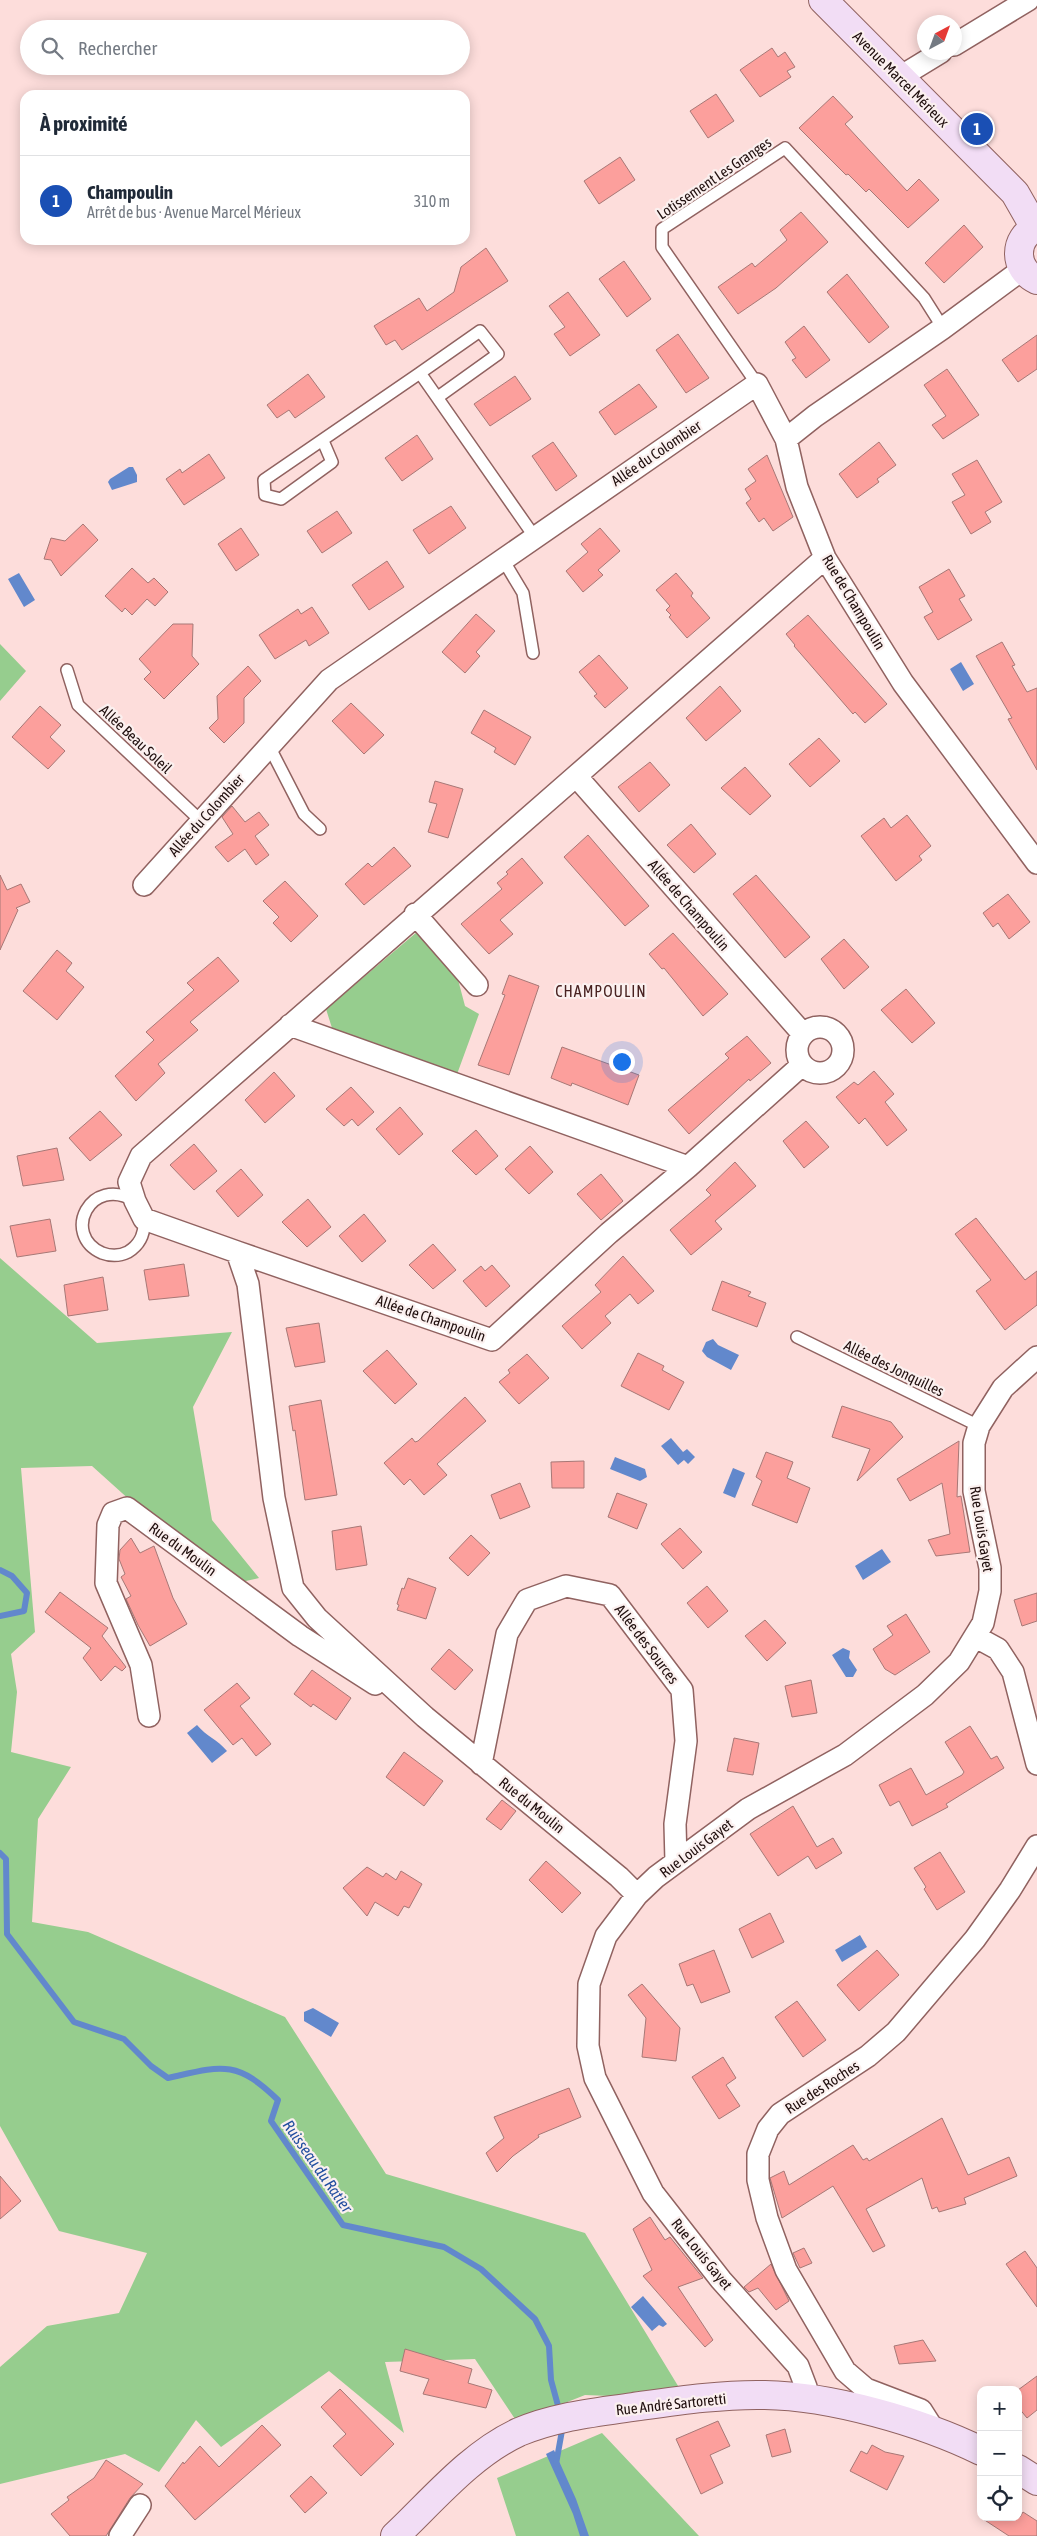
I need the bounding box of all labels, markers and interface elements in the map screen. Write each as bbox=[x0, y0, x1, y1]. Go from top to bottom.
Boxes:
north arrow bbox=[917, 15, 962, 60]
search box bbox=[20, 20, 470, 75]
street label: Avenue Marcel Mérieux bbox=[850, 28, 952, 130]
icon: search bbox=[38, 34, 66, 62]
text: Rechercher bbox=[78, 37, 157, 59]
pin: 1 bbox=[961, 110, 993, 148]
text: À proximité bbox=[40, 111, 128, 135]
street label: Lotissement Les Granges bbox=[654, 134, 774, 222]
text: Champoulin bbox=[87, 181, 173, 203]
text: 1 bbox=[52, 192, 60, 210]
text: 310 m bbox=[414, 192, 450, 210]
text: Arrêt de bus · Avenue Marcel Mérieux bbox=[87, 203, 301, 221]
street label: Allée du Colombier bbox=[608, 416, 705, 489]
street label: Rue de Champoulin bbox=[819, 552, 889, 652]
street label: Allée Beau Soleil bbox=[96, 701, 176, 777]
street label: Allée du Colombier bbox=[165, 770, 248, 859]
street label: Allée de Champoulin bbox=[645, 856, 733, 954]
district label: CHAMPOULIN bbox=[555, 982, 647, 1000]
your location bbox=[609, 1049, 635, 1075]
street label: Allée de Champoulin bbox=[374, 1291, 488, 1345]
street label: Allée des Jonquilles bbox=[841, 1336, 947, 1400]
street label: Rue Louis Gayet bbox=[967, 1485, 997, 1573]
street label: Rue du Moulin bbox=[146, 1519, 220, 1579]
street label: Allée des Sources bbox=[612, 1601, 682, 1687]
street label: Rue du Moulin bbox=[496, 1774, 568, 1836]
street label: Rue Louis Gayet bbox=[656, 1815, 736, 1881]
street label: Rue des Roches bbox=[782, 2057, 862, 2117]
water label: Ruisseau du Ratier bbox=[280, 2117, 357, 2217]
street label: Rue Louis Gayet bbox=[668, 2215, 736, 2293]
map controls bbox=[977, 2386, 1022, 2521]
button: + bbox=[977, 2386, 1022, 2431]
street label: Rue André Sartoretti bbox=[615, 2390, 727, 2418]
button: − bbox=[977, 2431, 1022, 2476]
button: locate bbox=[977, 2476, 1022, 2521]

